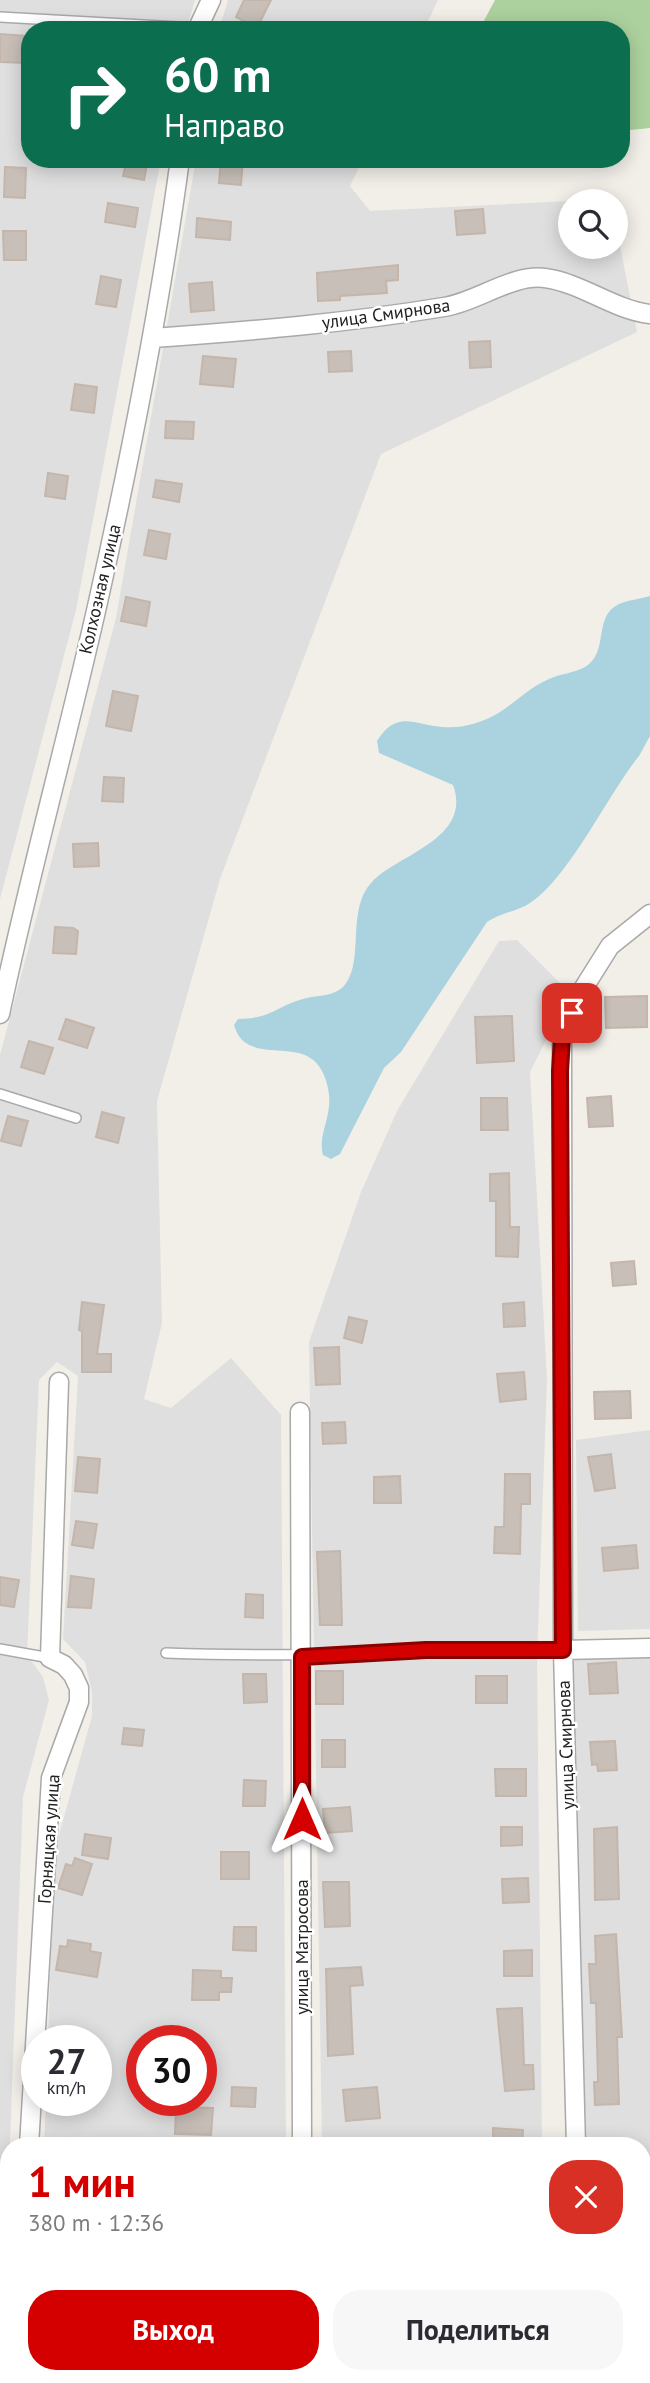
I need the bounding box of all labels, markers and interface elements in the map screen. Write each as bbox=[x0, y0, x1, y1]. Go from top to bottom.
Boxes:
text: 60 m bbox=[164, 42, 271, 106]
icon: right bbox=[49, 49, 140, 140]
text: Направо bbox=[164, 104, 285, 146]
map controls bbox=[558, 189, 628, 259]
button: search bbox=[558, 189, 628, 259]
street label: улица Смирнова bbox=[320, 293, 452, 334]
street label: Колхозная улица bbox=[73, 522, 126, 656]
pin bbox=[542, 983, 602, 1043]
icon: arrive bbox=[553, 994, 591, 1032]
street label: улица Смирнова bbox=[552, 1680, 579, 1810]
street label: Горняцкая улица bbox=[32, 1773, 65, 1905]
position arrow bbox=[265, 1782, 339, 1856]
street label: улица Матросова bbox=[290, 1879, 313, 2015]
speed limit sign: 30 bbox=[126, 2025, 217, 2116]
text: 27 bbox=[47, 2038, 86, 2084]
text: km/h bbox=[47, 2076, 86, 2099]
text: 1 мин bbox=[28, 2154, 136, 2209]
button: close bbox=[549, 2160, 623, 2234]
text: 380 m · 12:36 bbox=[28, 2208, 164, 2237]
button: Выход bbox=[28, 2290, 319, 2370]
button: Поделиться bbox=[333, 2290, 623, 2370]

